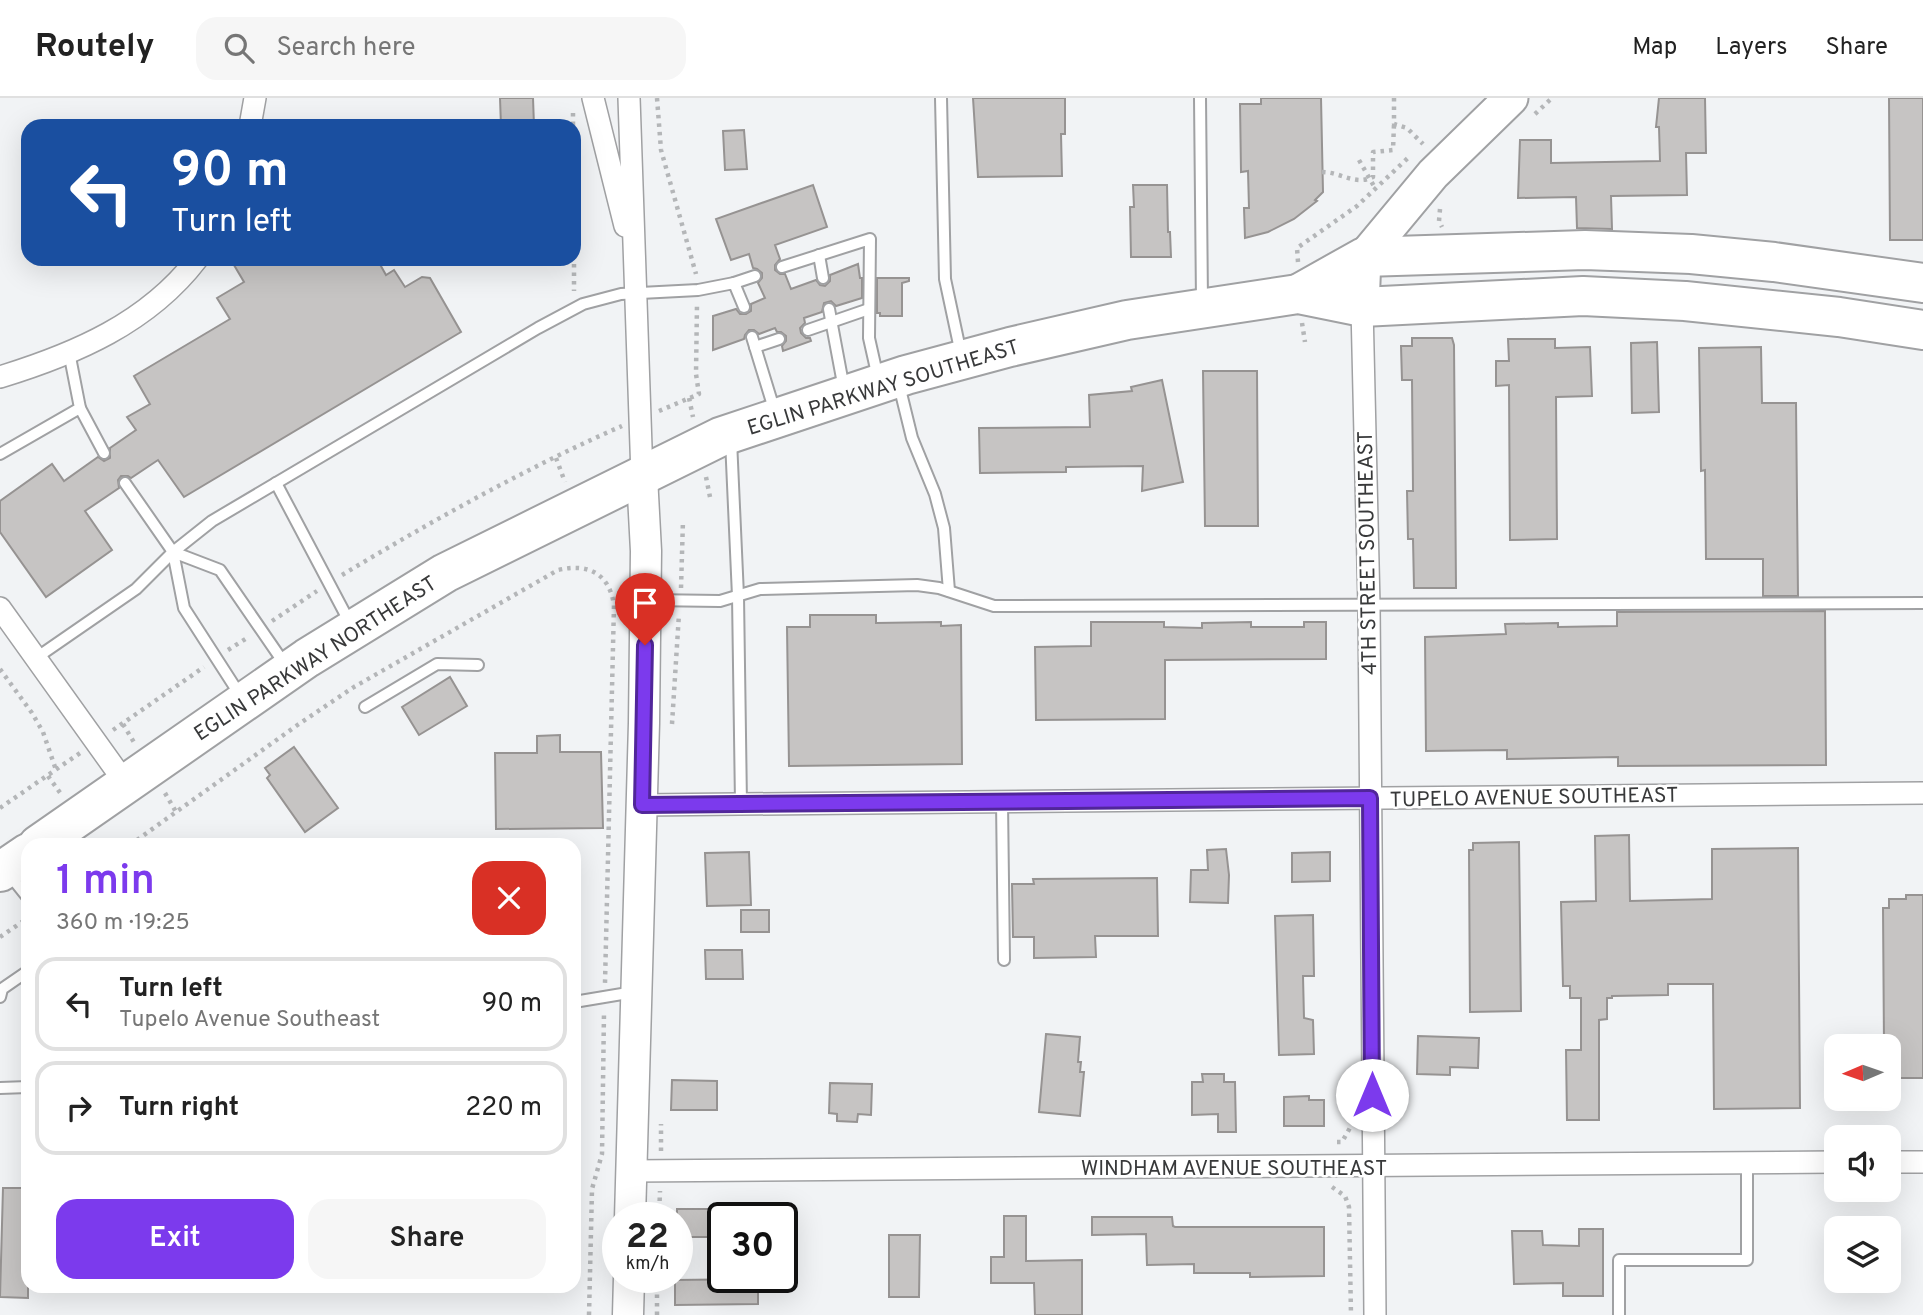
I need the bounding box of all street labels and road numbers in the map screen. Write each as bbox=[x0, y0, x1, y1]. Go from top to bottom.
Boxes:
street label: EGLIN PARKWAY SOUTHEAST bbox=[744, 334, 1023, 443]
street label: 4TH STREET SOUTHEAST bbox=[1353, 431, 1384, 675]
street label: EGLIN PARKWAY NORTHEAST bbox=[189, 571, 442, 748]
street label: TUPELO AVENUE SOUTHEAST bbox=[1390, 782, 1679, 815]
street label: WINDHAM AVENUE SOUTHEAST bbox=[1081, 1156, 1387, 1183]

